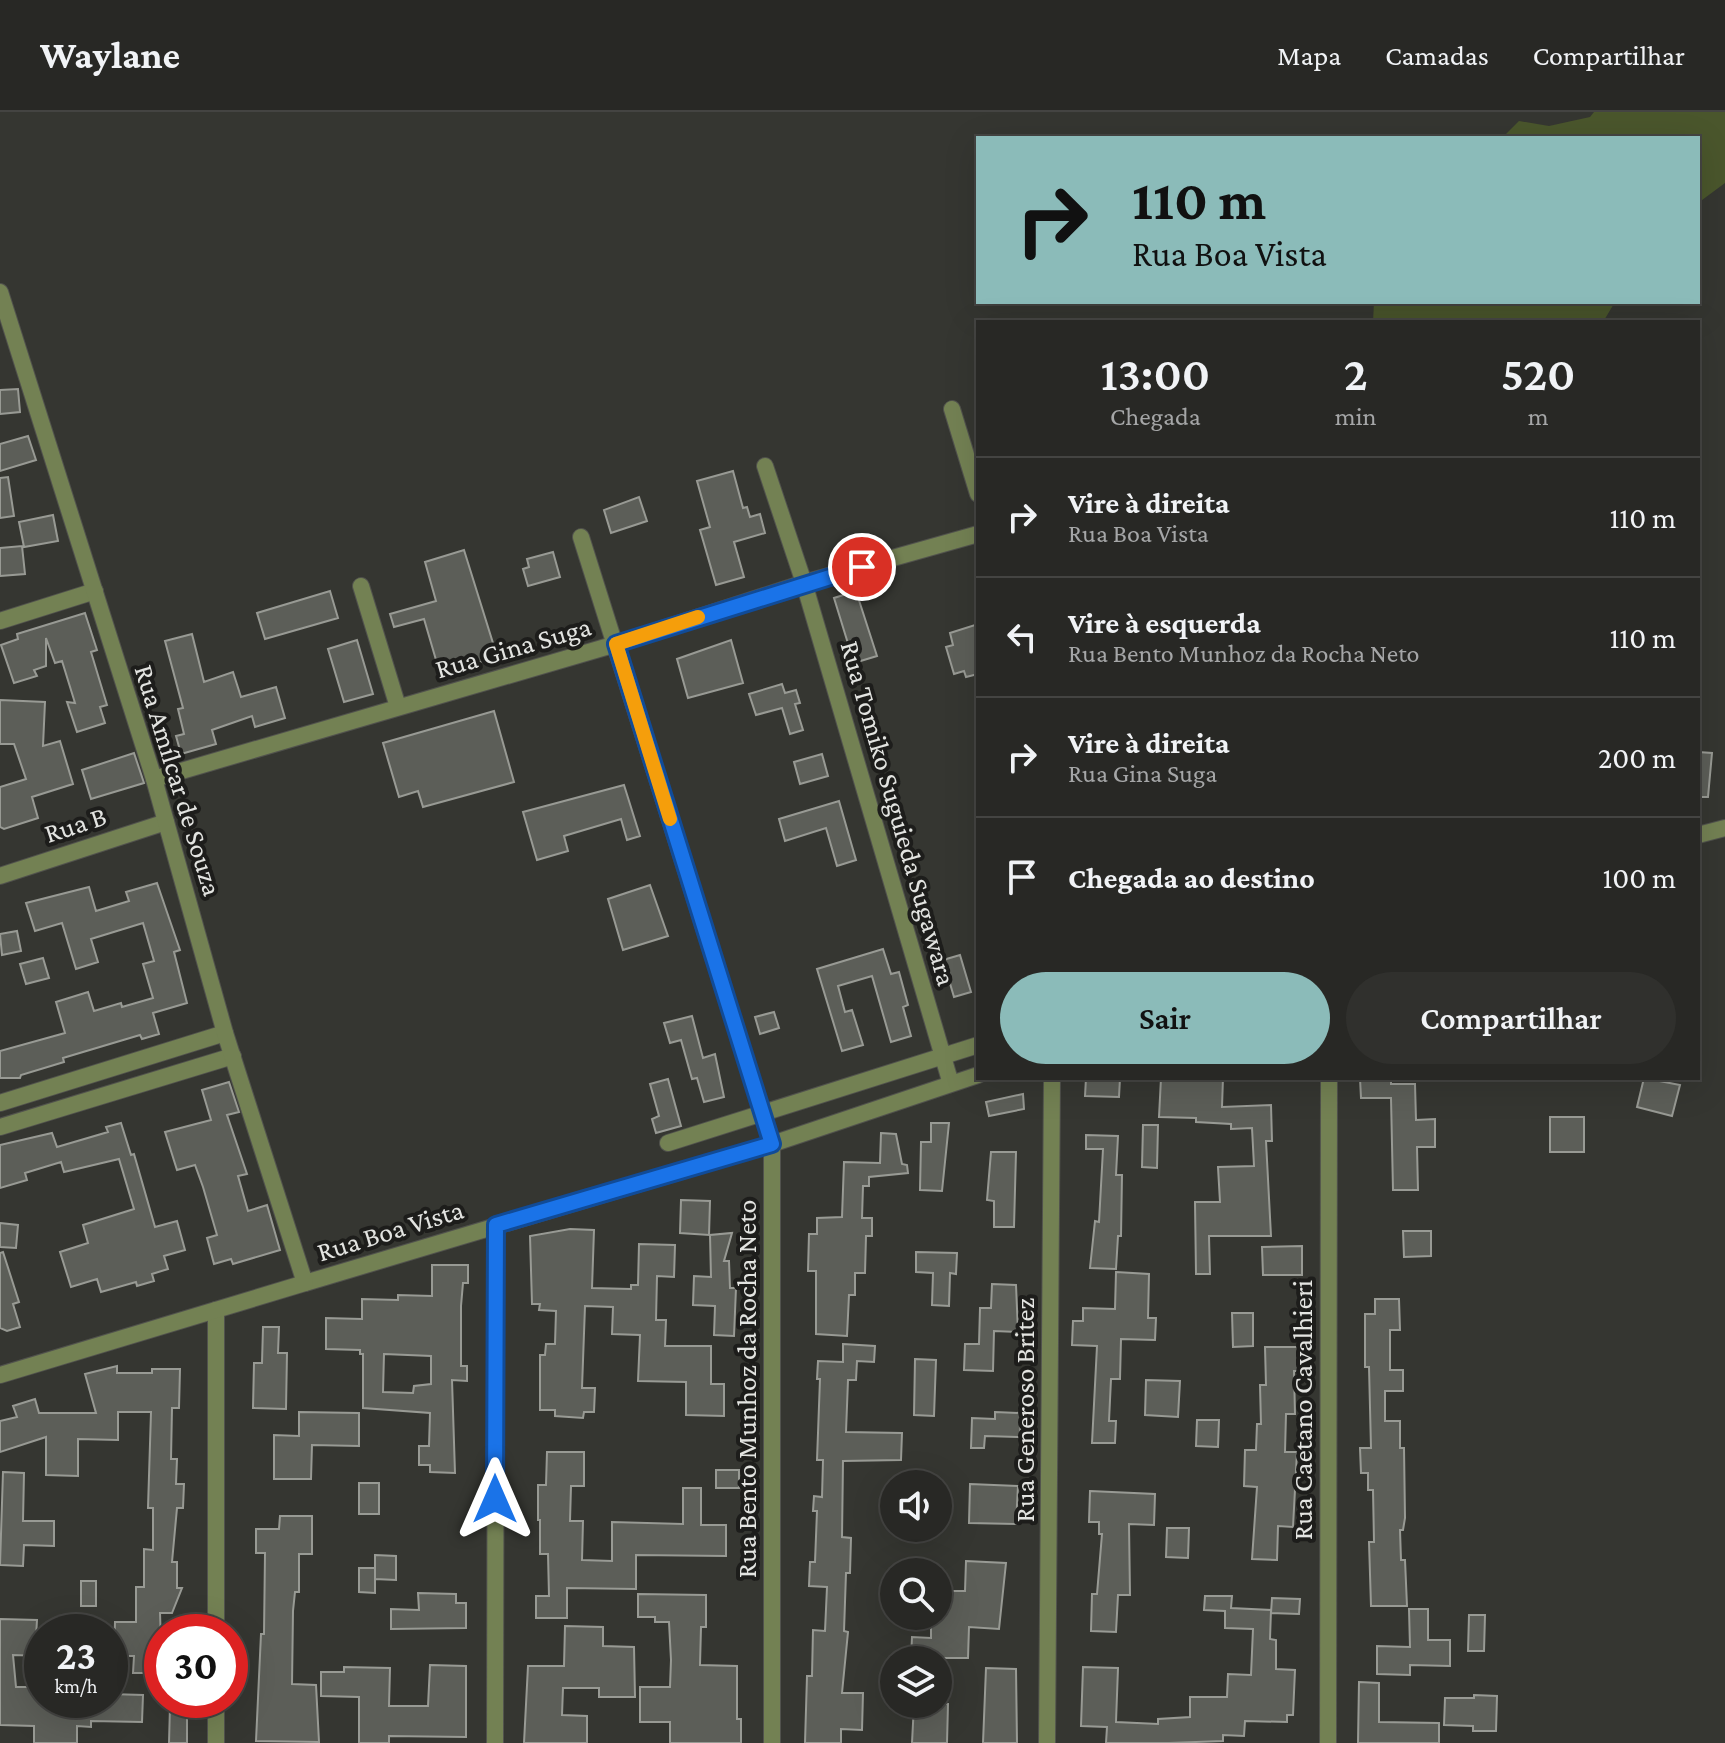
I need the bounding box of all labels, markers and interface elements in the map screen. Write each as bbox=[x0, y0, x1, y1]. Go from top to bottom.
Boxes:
text: Waylane bbox=[40, 34, 180, 76]
text: Mapa bbox=[1277, 40, 1341, 71]
text: Camadas bbox=[1385, 40, 1489, 71]
text: Compartilhar bbox=[1533, 40, 1685, 71]
icon: right bbox=[1000, 168, 1104, 272]
text: 110 m bbox=[1132, 169, 1266, 231]
text: Rua Boa Vista bbox=[1132, 234, 1327, 274]
text: 13:00 bbox=[1101, 347, 1210, 400]
text: 2 bbox=[1344, 347, 1367, 400]
text: 520 bbox=[1501, 347, 1575, 400]
text: Chegada bbox=[1110, 402, 1201, 431]
text: min bbox=[1335, 402, 1376, 431]
text: m bbox=[1528, 402, 1549, 431]
text: Vire à direita bbox=[1068, 486, 1230, 519]
icon: right bbox=[1000, 495, 1044, 539]
text: 110 m bbox=[1609, 501, 1676, 534]
text: Rua Boa Vista bbox=[1068, 519, 1209, 548]
pin bbox=[828, 533, 896, 601]
icon: arrive bbox=[840, 545, 884, 589]
text: Vire à esquerda bbox=[1068, 606, 1261, 639]
street label: Rua Gina Suga bbox=[432, 610, 595, 685]
icon: left bbox=[1000, 615, 1044, 659]
text: 110 m bbox=[1609, 621, 1676, 654]
street label: Rua Tomiko Suguieda Sugawara bbox=[834, 637, 963, 989]
text: Rua Bento Munhoz da Rocha Neto bbox=[1068, 639, 1420, 668]
street label: Rua Amílcar de Souza bbox=[129, 661, 228, 900]
text: Vire à direita bbox=[1068, 726, 1230, 759]
icon: right bbox=[1000, 735, 1044, 779]
text: 200 m bbox=[1598, 741, 1676, 774]
text: Rua Gina Suga bbox=[1068, 759, 1217, 788]
street label: Rua B bbox=[40, 800, 110, 849]
icon: arrive bbox=[1000, 855, 1044, 899]
text: Chegada ao destino bbox=[1068, 861, 1315, 894]
text: 100 m bbox=[1602, 861, 1676, 894]
button: Sair bbox=[1000, 972, 1330, 1064]
button: Compartilhar bbox=[1346, 972, 1676, 1064]
street label: Rua Boa Vista bbox=[313, 1193, 467, 1267]
street label: Rua Bento Munhoz da Rocha Neto bbox=[731, 1200, 762, 1578]
street label: Rua Caetano Cavalhieri bbox=[1287, 1280, 1318, 1540]
street label: Rua Generoso Britez bbox=[1009, 1297, 1040, 1522]
position arrow bbox=[453, 1457, 537, 1541]
map controls bbox=[880, 1470, 952, 1718]
button: sound bbox=[880, 1470, 952, 1542]
button: search bbox=[880, 1558, 952, 1630]
speed limit sign: 30 bbox=[144, 1614, 248, 1718]
text: 23 bbox=[56, 1633, 96, 1678]
button: layers bbox=[880, 1646, 952, 1718]
text: km/h bbox=[54, 1675, 98, 1697]

